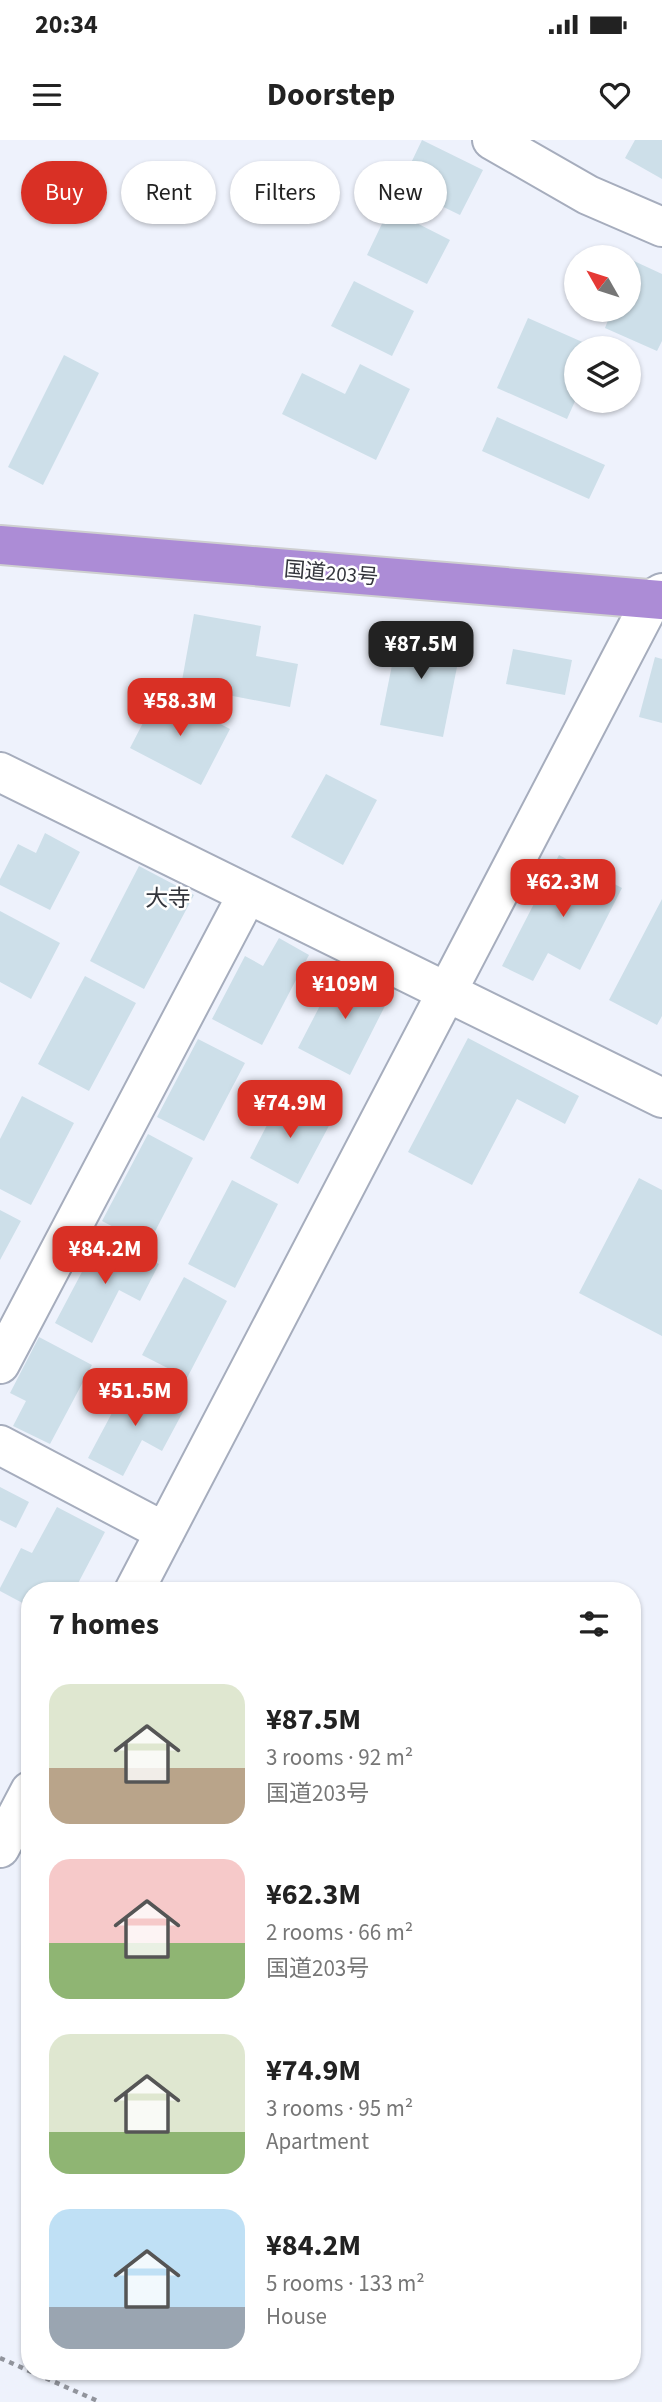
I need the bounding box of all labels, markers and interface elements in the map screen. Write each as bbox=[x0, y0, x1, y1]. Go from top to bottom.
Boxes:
text: 20:34 bbox=[35, 6, 98, 43]
text: Doorstep bbox=[267, 72, 395, 118]
icon: menu bbox=[28, 76, 66, 114]
icon: heart bbox=[596, 76, 634, 114]
chip: Buy bbox=[21, 161, 107, 224]
chip: Rent bbox=[121, 161, 216, 224]
chip: Filters bbox=[230, 161, 340, 224]
chip: New bbox=[354, 161, 447, 224]
north arrow bbox=[564, 245, 640, 322]
map controls bbox=[564, 245, 641, 413]
button: layers bbox=[564, 336, 641, 413]
street label: 国道203号 bbox=[283, 554, 379, 592]
pin: ¥87.5M bbox=[364, 622, 478, 681]
text: ¥87.5M bbox=[384, 627, 458, 660]
pin: ¥58.3M bbox=[123, 678, 237, 738]
text: ¥58.3M bbox=[143, 684, 217, 717]
pin: ¥62.3M bbox=[506, 860, 620, 919]
text: ¥62.3M bbox=[526, 865, 600, 898]
district label: 大寺 bbox=[145, 882, 191, 915]
pin: ¥109M bbox=[296, 962, 394, 1021]
text: ¥109M bbox=[312, 967, 378, 1000]
pin: ¥74.9M bbox=[233, 1080, 347, 1140]
text: ¥74.9M bbox=[253, 1086, 327, 1119]
pin: ¥84.2M bbox=[48, 1226, 162, 1286]
text: ¥84.2M bbox=[68, 1232, 142, 1265]
pin: ¥51.5M bbox=[78, 1368, 192, 1428]
text: ¥51.5M bbox=[98, 1374, 172, 1407]
text: 7 homes bbox=[49, 1603, 159, 1646]
icon: filters bbox=[575, 1605, 613, 1643]
text: ¥87.5M bbox=[266, 1698, 361, 1741]
icon: home bbox=[105, 1712, 189, 1796]
text: 3 rooms · 92 m² bbox=[266, 1741, 413, 1774]
text: 国道203号 bbox=[266, 1777, 369, 1810]
text: ¥62.3M bbox=[266, 1873, 361, 1916]
icon: home bbox=[105, 1887, 189, 1971]
text: 2 rooms · 66 m² bbox=[266, 1916, 413, 1949]
text: 国道203号 bbox=[266, 1952, 369, 1985]
text: ¥74.9M bbox=[266, 2049, 361, 2092]
icon: home bbox=[105, 2062, 189, 2146]
text: 3 rooms · 95 m² bbox=[266, 2092, 413, 2125]
text: Apartment bbox=[266, 2125, 369, 2158]
text: ¥84.2M bbox=[266, 2224, 361, 2267]
icon: home bbox=[105, 2237, 189, 2321]
text: 5 rooms · 133 m² bbox=[266, 2267, 425, 2300]
text: House bbox=[266, 2300, 327, 2333]

